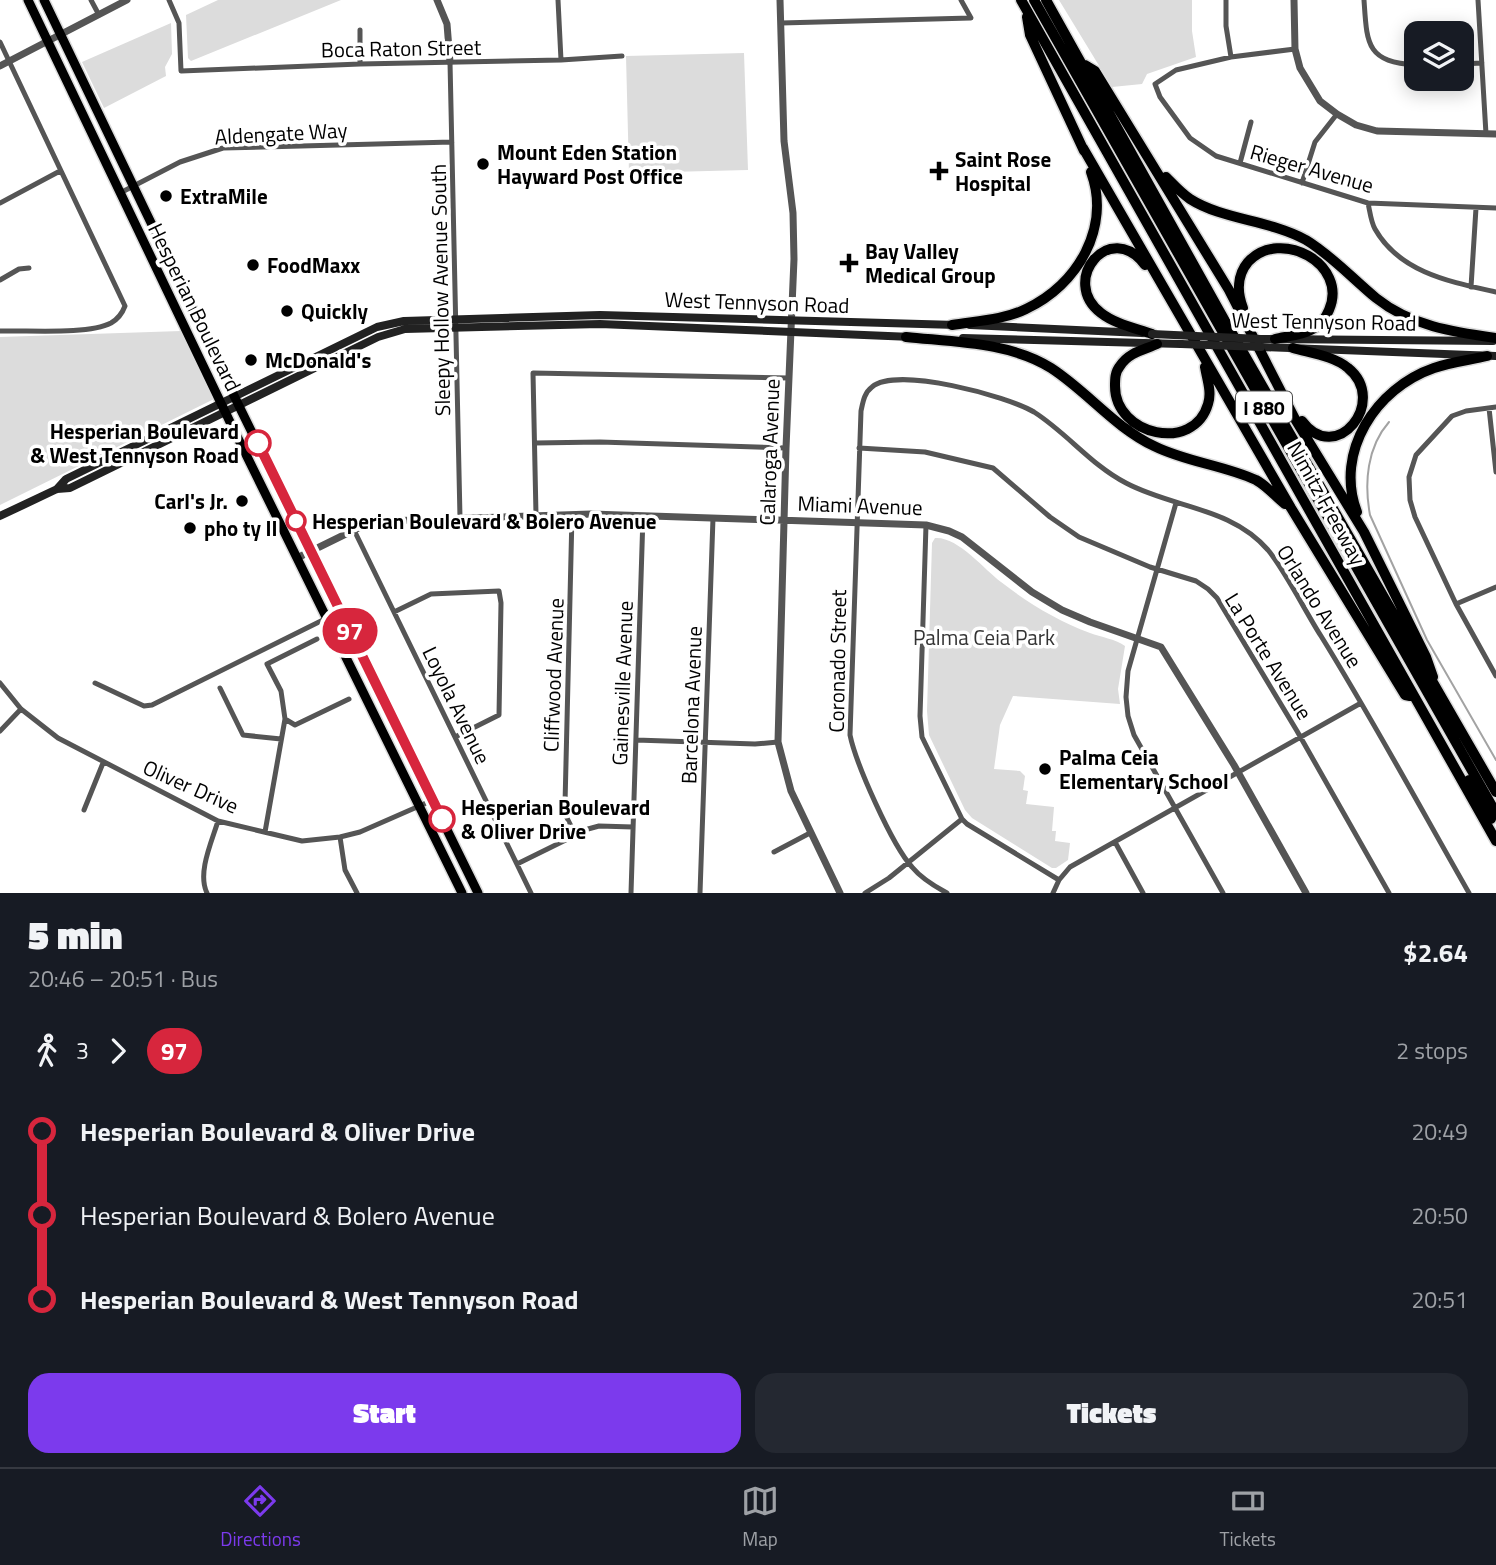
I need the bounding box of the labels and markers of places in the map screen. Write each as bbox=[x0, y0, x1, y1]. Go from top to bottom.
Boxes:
place label: Mount Eden Station Hayward Post Office bbox=[497, 136, 683, 192]
place label: Saint Rose Hospital bbox=[955, 143, 1051, 199]
marker: Mount Eden Station Hayward Post Office bbox=[475, 156, 491, 172]
marker: Saint Rose Hospital bbox=[929, 161, 949, 181]
place label: ExtraMile bbox=[180, 180, 268, 212]
marker: ExtraMile bbox=[158, 188, 174, 204]
place label: Bay Valley Medical Group bbox=[865, 235, 996, 291]
place label: FoodMaxx bbox=[267, 249, 360, 281]
marker: Bay Valley Medical Group bbox=[839, 253, 859, 273]
marker: FoodMaxx bbox=[245, 257, 261, 273]
place label: Quickly bbox=[301, 295, 369, 327]
marker: Quickly bbox=[279, 303, 295, 319]
place label: McDonald's bbox=[265, 344, 371, 376]
marker: McDonald's bbox=[243, 352, 259, 368]
place label: Hesperian Boulevard & West Tennyson Road bbox=[30, 415, 239, 471]
marker: Hesperian Boulevard & West Tennyson Road bbox=[245, 430, 271, 456]
place label: Carl's Jr. bbox=[154, 485, 228, 517]
marker: Carl's Jr. bbox=[234, 493, 250, 509]
place label: Hesperian Boulevard & Bolero Avenue bbox=[312, 505, 656, 537]
marker: Hesperian Boulevard & Bolero Avenue bbox=[286, 511, 306, 531]
place label: pho ty II bbox=[204, 512, 278, 544]
marker: pho ty II bbox=[182, 520, 198, 536]
place label: Palma Ceia Elementary School bbox=[1059, 741, 1229, 797]
marker: Palma Ceia Elementary School bbox=[1037, 761, 1053, 777]
place label: Hesperian Boulevard & Oliver Drive bbox=[461, 791, 650, 847]
marker: Hesperian Boulevard & Oliver Drive bbox=[429, 806, 455, 832]

